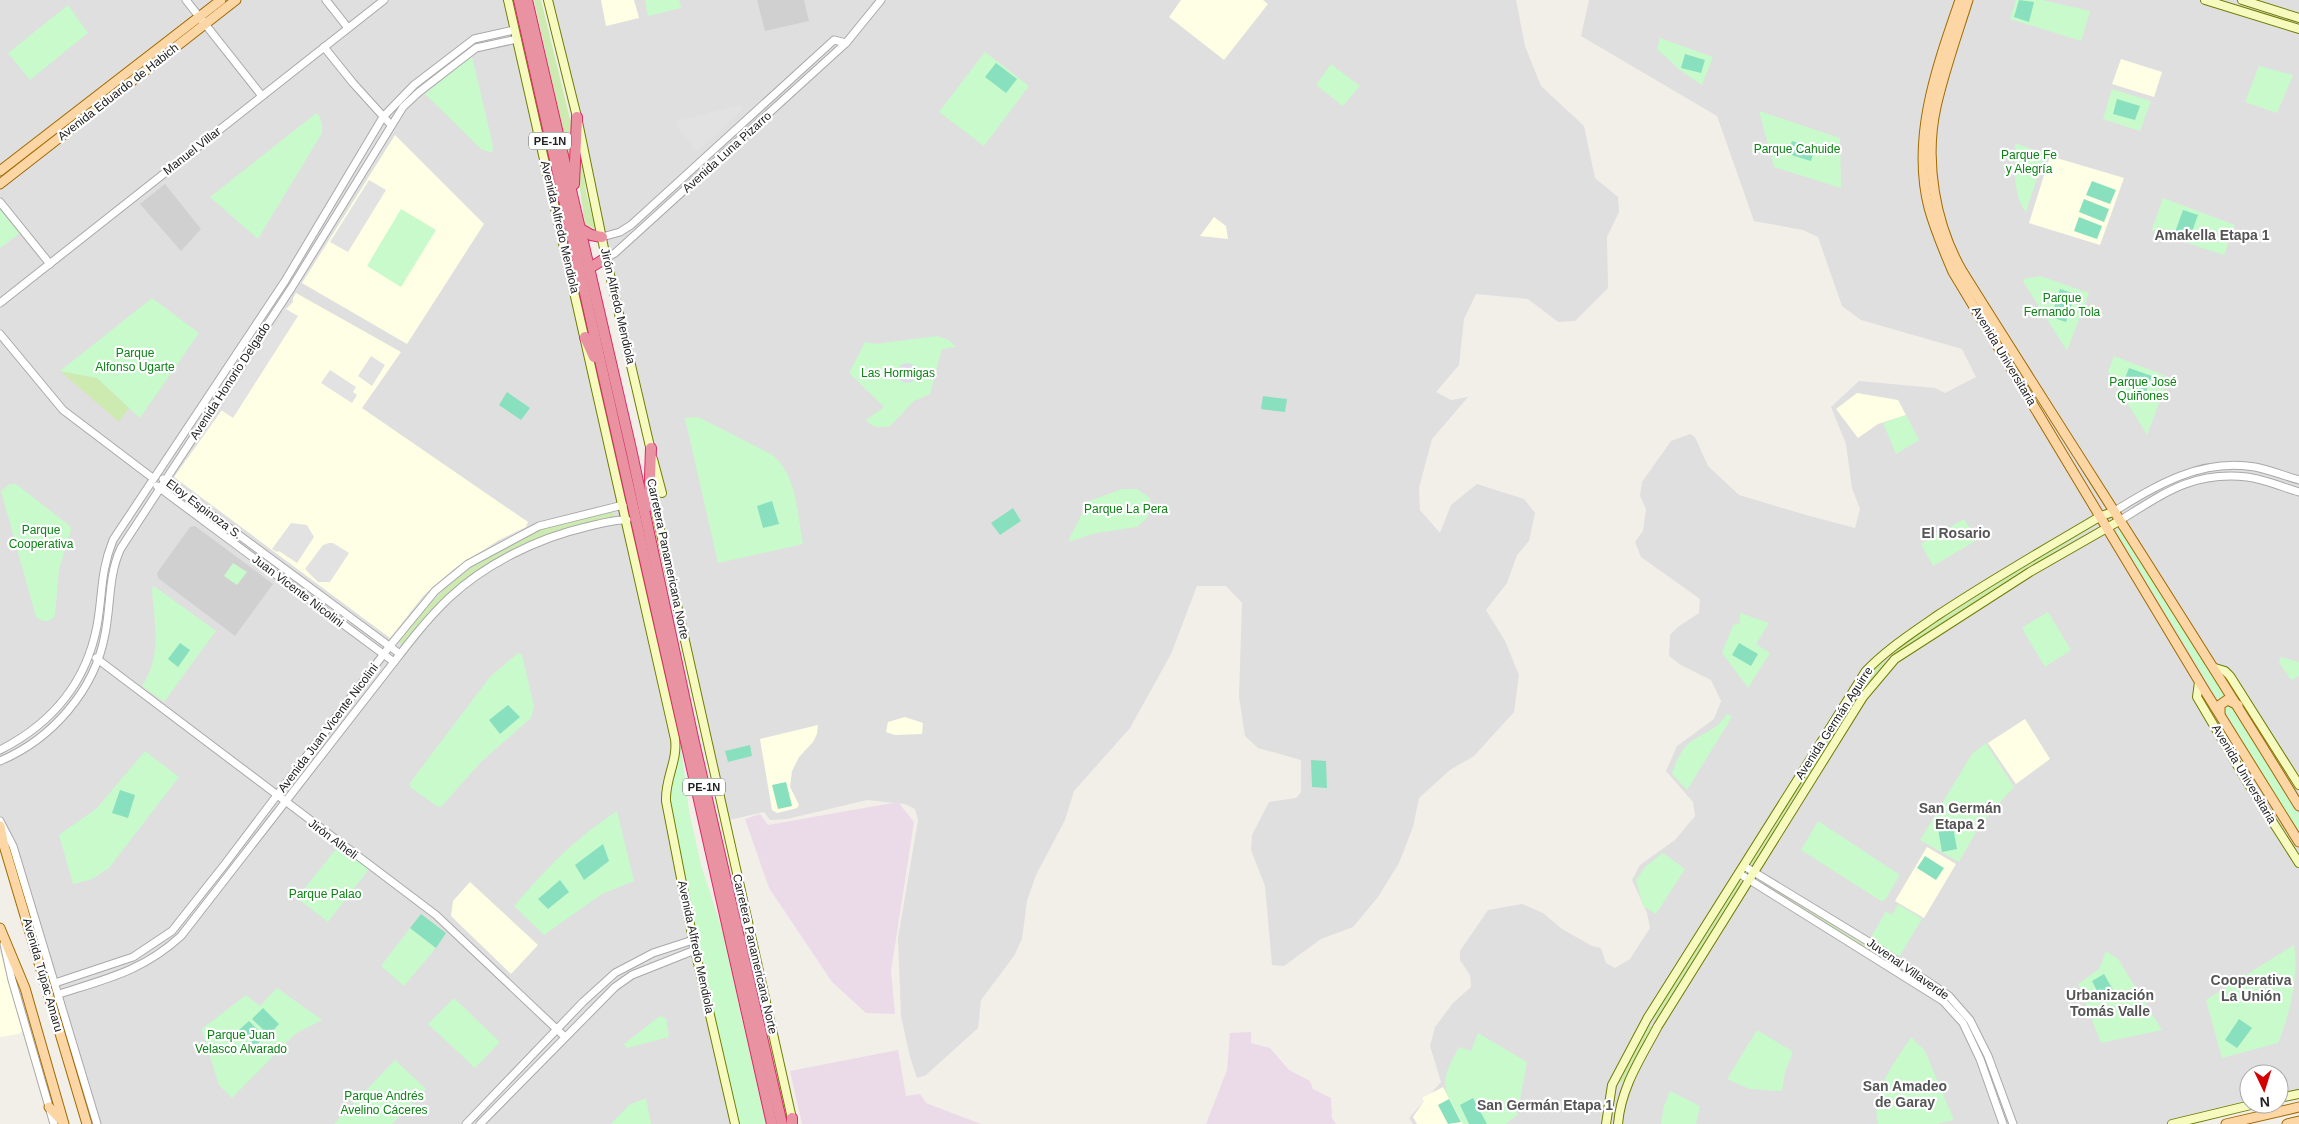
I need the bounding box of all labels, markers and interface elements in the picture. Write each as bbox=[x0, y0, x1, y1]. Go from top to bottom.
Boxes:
street label: Avenida Eduardo de Habich bbox=[55, 41, 181, 143]
street label: Avenida Luna Pizarro bbox=[680, 108, 774, 196]
street label: Manuel Villar bbox=[160, 124, 224, 178]
road number: PE-1N bbox=[529, 132, 571, 150]
park label: Parque Cahuide bbox=[1754, 142, 1841, 156]
park label: Parque Fe y Alegría bbox=[2001, 148, 2057, 176]
street label: Avenida Alfredo Mendiola bbox=[538, 159, 582, 295]
district label: Amakella Etapa 1 bbox=[2154, 227, 2270, 243]
street label: Jirón Alfredo Mendiola bbox=[598, 247, 638, 366]
park label: Parque Fernando Tola bbox=[2024, 291, 2101, 319]
street label: Avenida Universitaria bbox=[1969, 304, 2039, 408]
street label: Avenida Honorio Delgado bbox=[187, 320, 273, 442]
park label: Parque Alfonso Ugarte bbox=[95, 346, 175, 374]
park label: Las Hormigas bbox=[861, 366, 935, 380]
park label: Parque José Quiñones bbox=[2109, 375, 2177, 403]
street label: Eloy Espinoza S. bbox=[164, 476, 244, 542]
street label: Carretera Panamericana Norte bbox=[644, 477, 692, 641]
park label: Parque La Pera bbox=[1084, 502, 1168, 516]
park label: Parque Cooperativa bbox=[9, 523, 74, 551]
district label: El Rosario bbox=[1921, 525, 1991, 541]
street label: Juan Vicente Nicolini bbox=[249, 552, 347, 630]
street label: Avenida Juan Vicente Nicolini bbox=[275, 661, 381, 795]
street label: Avenida Germán Aguirre bbox=[1792, 664, 1876, 782]
street label: Avenida Universitaria bbox=[2209, 722, 2279, 826]
road number: PE-1N bbox=[683, 779, 725, 796]
district label: San Germán Etapa 2 bbox=[1919, 800, 2001, 832]
street label: Jirón Alheli bbox=[306, 816, 360, 862]
street label: Carretera Panamericana Norte bbox=[730, 872, 780, 1036]
street label: Avenida Alfredo Mendiola bbox=[675, 879, 717, 1015]
park label: Parque Palao bbox=[289, 887, 362, 901]
street label: Avenida Túpac Amaru bbox=[20, 917, 66, 1033]
street label: Juvenal Villaverde bbox=[1864, 935, 1952, 1003]
district label: Cooperativa La Unión bbox=[2211, 972, 2292, 1004]
district label: Urbanización Tomás Valle bbox=[2066, 987, 2154, 1019]
park label: Parque Juan Velasco Alvarado bbox=[195, 1028, 287, 1056]
north arrow bbox=[2239, 1064, 2289, 1114]
district label: San Amadeo de Garay bbox=[1863, 1078, 1947, 1110]
park label: Parque Andrés Avelino Cáceres bbox=[340, 1089, 428, 1117]
text: N bbox=[2259, 1094, 2271, 1110]
district label: San Germán Etapa 1 bbox=[1477, 1097, 1613, 1113]

